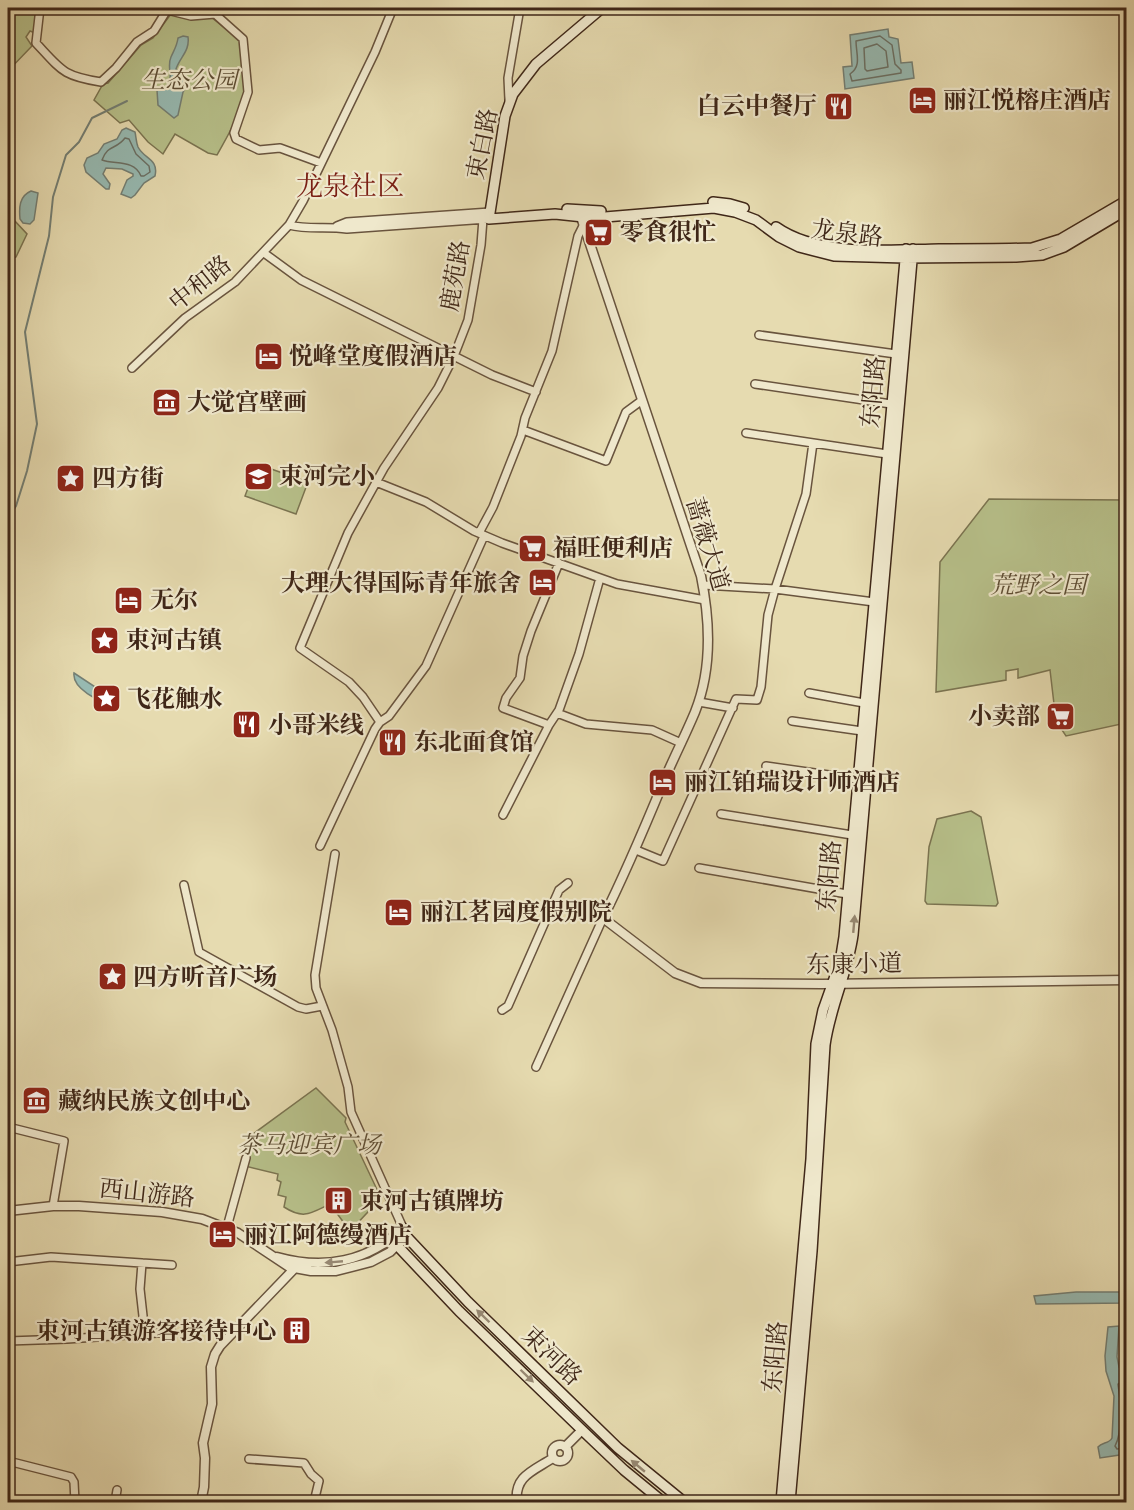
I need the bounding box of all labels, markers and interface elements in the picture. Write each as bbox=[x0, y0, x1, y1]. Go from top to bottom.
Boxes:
park label: 生态公园 bbox=[141, 65, 241, 95]
hotel icon: 丽江悦榕庄酒店 bbox=[906, 84, 938, 116]
place label: 丽江悦榕庄酒店 bbox=[943, 85, 1111, 115]
restaurant icon: 白云中餐厅 bbox=[822, 90, 854, 122]
place label: 白云中餐厅 bbox=[697, 91, 817, 121]
street label: 束白路 bbox=[460, 106, 504, 182]
district label: 龙泉社区 bbox=[296, 169, 404, 202]
street label: 龙泉路 bbox=[809, 214, 885, 252]
supermarket icon: 零食很忙 bbox=[583, 216, 615, 248]
place label: 零食很忙 bbox=[620, 217, 716, 247]
street label: 鹿苑路 bbox=[434, 238, 476, 314]
street label: 中和路 bbox=[163, 249, 237, 317]
hotel icon: 悦峰堂度假酒店 bbox=[252, 340, 284, 372]
place label: 悦峰堂度假酒店 bbox=[289, 341, 457, 371]
street label: 东阳路 bbox=[855, 355, 891, 429]
museum icon: 大觉宫壁画 bbox=[150, 386, 182, 418]
place label: 大觉宫壁画 bbox=[187, 387, 307, 417]
school or university icon: 束河完小 bbox=[242, 460, 274, 492]
place label: 束河完小 bbox=[279, 461, 375, 491]
place icon: 四方街 bbox=[55, 462, 87, 494]
place label: 四方街 bbox=[92, 463, 164, 493]
street label: 蔷薇大道 bbox=[680, 494, 736, 594]
supermarket icon: 福旺便利店 bbox=[516, 532, 548, 564]
place label: 福旺便利店 bbox=[553, 533, 673, 563]
hotel icon: 大理大得国际青年旅舍 bbox=[526, 567, 558, 599]
place label: 大理大得国际青年旅舍 bbox=[281, 568, 521, 598]
park label: 荒野之国 bbox=[990, 570, 1090, 600]
hotel icon: 无尔 bbox=[113, 584, 145, 616]
place label: 无尔 bbox=[150, 585, 198, 615]
place icon: 束河古镇 bbox=[89, 624, 121, 656]
place label: 束河古镇 bbox=[126, 625, 222, 655]
place icon: 飞花触水 bbox=[90, 683, 122, 715]
place label: 飞花触水 bbox=[127, 684, 223, 714]
supermarket icon: 小卖部 bbox=[1045, 700, 1077, 732]
place label: 小卖部 bbox=[968, 701, 1040, 731]
restaurant icon: 小哥米线 bbox=[231, 709, 263, 741]
place label: 小哥米线 bbox=[268, 710, 364, 740]
restaurant icon: 东北面食馆 bbox=[377, 726, 409, 758]
place label: 东北面食馆 bbox=[414, 727, 534, 757]
hotel icon: 丽江铂瑞设计师酒店 bbox=[647, 766, 679, 798]
place label: 丽江铂瑞设计师酒店 bbox=[684, 767, 900, 797]
street label: 东阳路 bbox=[811, 839, 847, 913]
hotel icon: 丽江茗园度假别院 bbox=[383, 896, 415, 928]
place label: 丽江茗园度假别院 bbox=[420, 897, 612, 927]
one-way arrow bbox=[849, 915, 859, 934]
street label: 东康小道 bbox=[806, 948, 902, 980]
place icon: 四方听音广场 bbox=[96, 961, 128, 993]
place label: 四方听音广场 bbox=[133, 962, 277, 992]
museum icon: 藏纳民族文创中心 bbox=[21, 1085, 53, 1117]
place label: 藏纳民族文创中心 bbox=[58, 1086, 250, 1116]
park label: 茶马迎宾广场 bbox=[237, 1130, 383, 1160]
street label: 西山游路 bbox=[98, 1173, 196, 1213]
building icon: 束河古镇牌坊 bbox=[323, 1185, 355, 1217]
place label: 束河古镇牌坊 bbox=[360, 1186, 504, 1216]
hotel icon: 丽江阿德缦酒店 bbox=[207, 1219, 239, 1251]
place label: 丽江阿德缦酒店 bbox=[244, 1220, 412, 1250]
one-way arrow bbox=[324, 1257, 343, 1266]
one-way arrow bbox=[475, 1309, 490, 1323]
building icon: 束河古镇游客接待中心 bbox=[281, 1315, 313, 1347]
place label: 束河古镇游客接待中心 bbox=[36, 1316, 276, 1346]
street label: 束河路 bbox=[516, 1320, 588, 1392]
street label: 东阳路 bbox=[757, 1320, 793, 1394]
one-way arrow bbox=[519, 1369, 533, 1383]
one-way arrow bbox=[631, 1460, 646, 1473]

